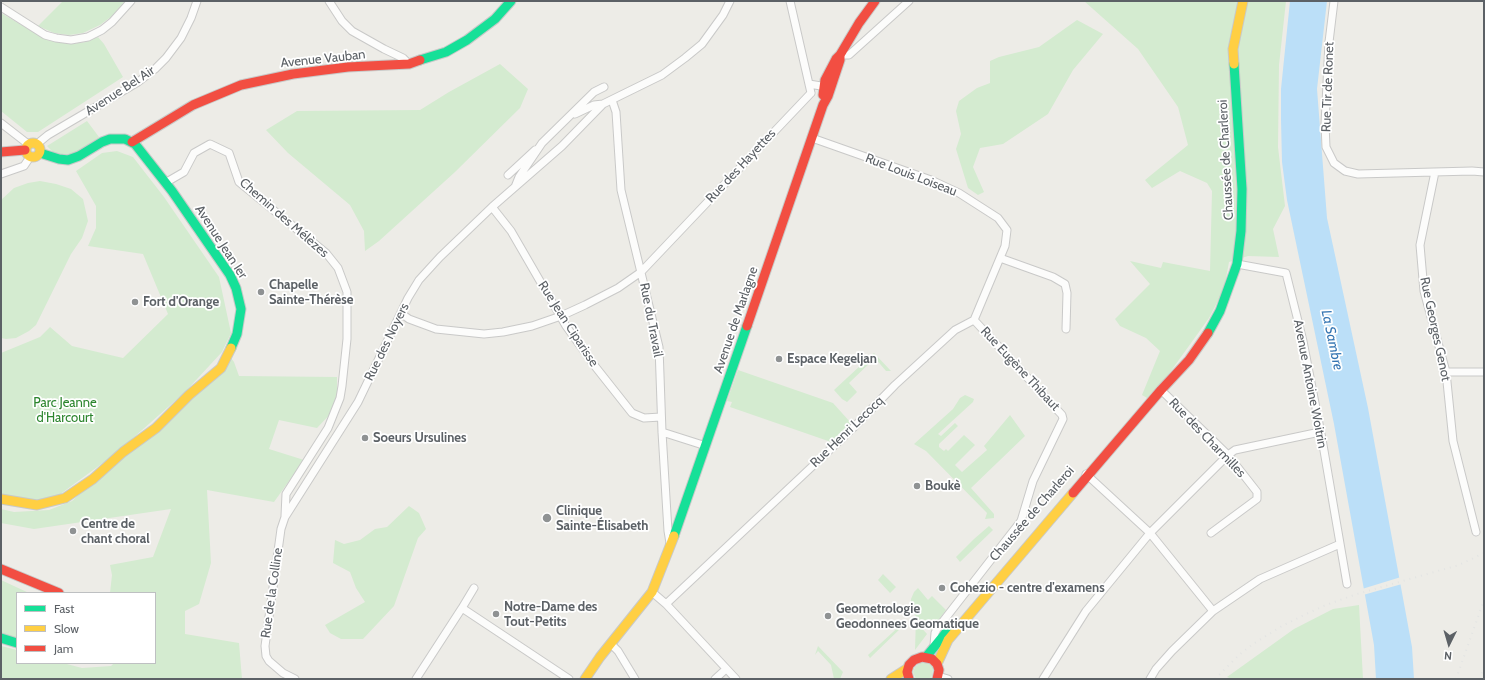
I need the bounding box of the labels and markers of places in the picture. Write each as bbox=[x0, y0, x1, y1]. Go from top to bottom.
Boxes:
place label: Chapelle Sainte-Thérèse bbox=[269, 277, 353, 308]
marker: Chapelle Sainte-Thérèse bbox=[256, 287, 266, 297]
place label: Fort d'Orange bbox=[143, 294, 219, 310]
marker: Fort d'Orange bbox=[130, 297, 140, 307]
place label: Espace Kegeljan bbox=[787, 351, 877, 367]
marker: Espace Kegeljan bbox=[774, 354, 784, 364]
place label: Soeurs Ursulines bbox=[373, 430, 467, 446]
marker: Soeurs Ursulines bbox=[360, 433, 370, 443]
place label: Boukè bbox=[925, 478, 960, 494]
marker: Boukè bbox=[912, 481, 922, 491]
place label: Clinique Sainte-Élisabeth bbox=[556, 503, 648, 534]
marker: Clinique Sainte-Élisabeth bbox=[541, 512, 553, 524]
place label: Centre de chant choral bbox=[81, 516, 150, 547]
marker: Centre de chant choral bbox=[68, 526, 78, 536]
place label: Cohezio - centre d'examens bbox=[950, 580, 1105, 596]
marker: Cohezio - centre d'examens bbox=[937, 583, 947, 593]
place label: Notre-Dame des Tout-Petits bbox=[504, 599, 597, 630]
place label: Geometrologie Geodonnees Geomatique bbox=[836, 601, 979, 632]
marker: Notre-Dame des Tout-Petits bbox=[491, 609, 501, 619]
marker: Geometrologie Geodonnees Geomatique bbox=[823, 611, 833, 621]

